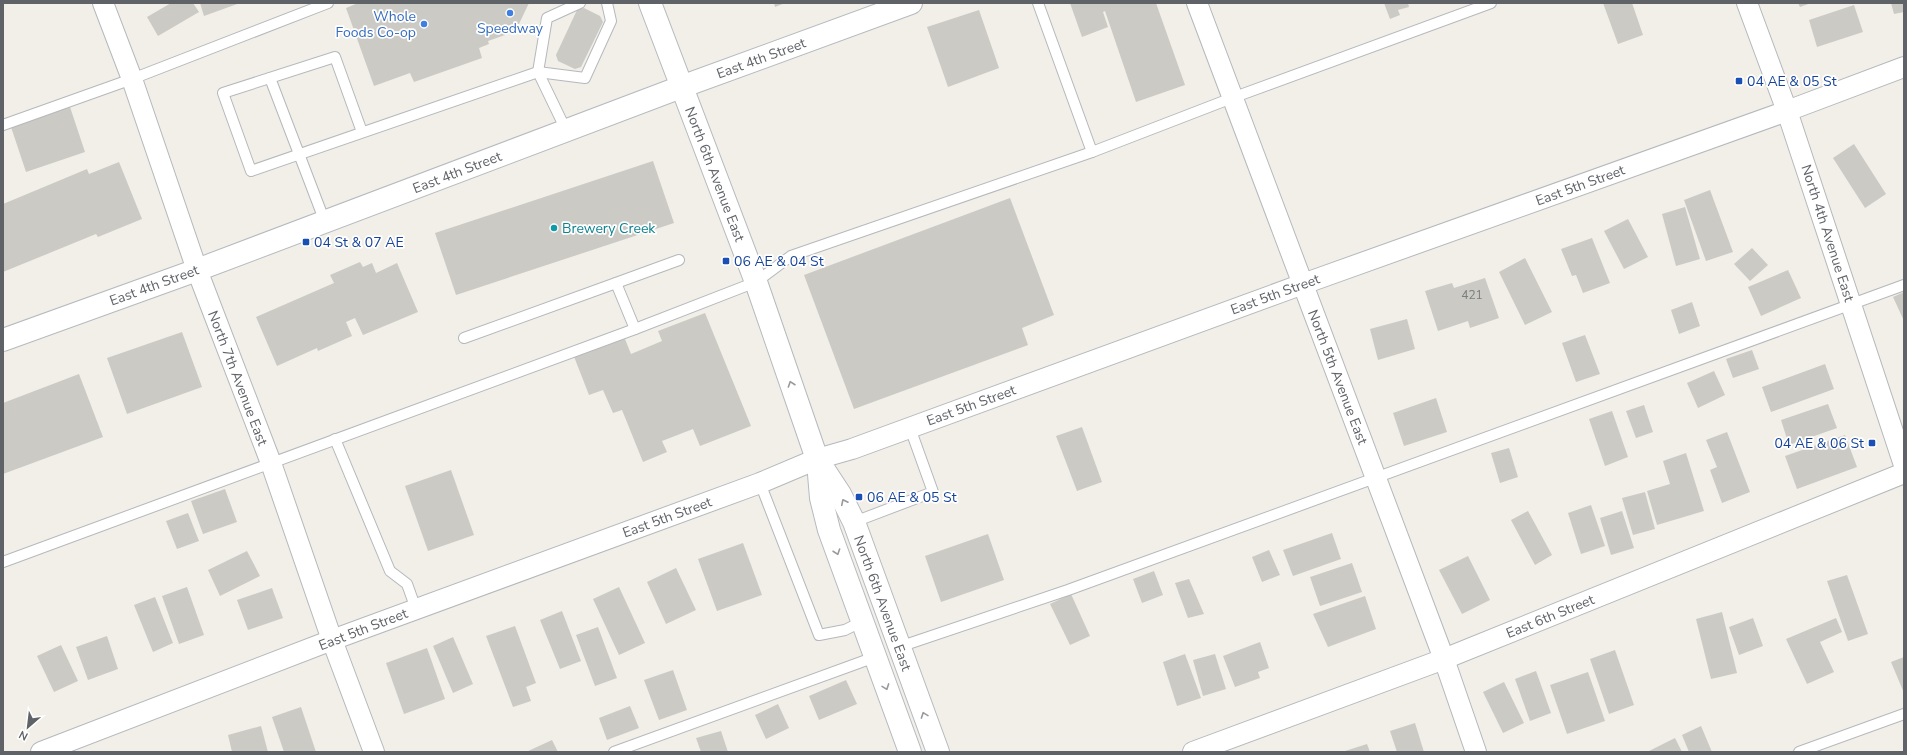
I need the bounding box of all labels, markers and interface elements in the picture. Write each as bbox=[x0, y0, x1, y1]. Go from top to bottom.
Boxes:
place label: Whole Foods Co-op bbox=[336, 7, 416, 42]
marker: Speedway bbox=[505, 8, 515, 18]
marker: Whole Foods Co-op bbox=[419, 19, 429, 29]
place label: Speedway bbox=[477, 19, 544, 38]
street label: East 4th Street bbox=[714, 33, 809, 83]
place label: 04 AE & 05 St bbox=[1747, 72, 1837, 91]
marker: 04 AE & 05 St bbox=[1734, 76, 1744, 86]
street label: North 6th Avenue East bbox=[680, 104, 749, 244]
street label: East 4th Street bbox=[410, 147, 504, 198]
street label: East 5th Street bbox=[1533, 160, 1628, 210]
street label: North 4th Avenue East bbox=[1796, 162, 1859, 304]
place label: Brewery Creek bbox=[562, 219, 656, 238]
marker: Brewery Creek bbox=[549, 223, 559, 233]
place label: 04 St & 07 AE bbox=[314, 233, 404, 252]
marker: 04 St & 07 AE bbox=[301, 237, 311, 247]
place label: 06 AE & 04 St bbox=[734, 252, 824, 271]
marker: 06 AE & 04 St bbox=[721, 256, 731, 266]
street label: East 4th Street bbox=[107, 260, 202, 310]
street label: East 5th Street bbox=[1228, 269, 1323, 319]
house number: 421 bbox=[1461, 287, 1483, 303]
street label: North 5th Avenue East bbox=[1303, 307, 1372, 447]
street label: North 7th Avenue East bbox=[203, 308, 272, 448]
street label: East 5th Street bbox=[924, 380, 1019, 430]
one-way arrow bbox=[788, 381, 796, 388]
place label: 04 AE & 06 St bbox=[1774, 434, 1864, 453]
marker: 04 AE & 06 St bbox=[1867, 438, 1877, 448]
place label: 06 AE & 05 St bbox=[867, 488, 957, 507]
street label: East 5th Street bbox=[620, 492, 715, 542]
marker: 06 AE & 05 St bbox=[854, 492, 864, 502]
one-way arrow bbox=[841, 499, 849, 506]
street label: North 6th Avenue East bbox=[849, 533, 916, 674]
one-way arrow bbox=[832, 548, 840, 555]
street label: East 6th Street bbox=[1503, 590, 1597, 643]
street label: East 5th Street bbox=[316, 604, 410, 655]
one-way arrow bbox=[881, 683, 889, 690]
north arrow bbox=[8, 707, 48, 747]
one-way arrow bbox=[921, 712, 929, 719]
text: N bbox=[16, 727, 31, 744]

